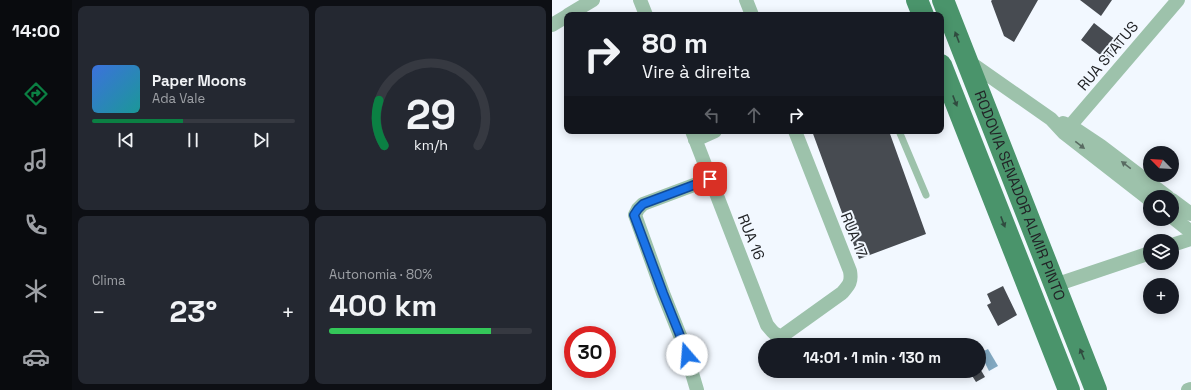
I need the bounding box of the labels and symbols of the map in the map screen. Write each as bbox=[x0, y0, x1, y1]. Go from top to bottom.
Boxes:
street label: RUA STATUS bbox=[1073, 17, 1142, 94]
one-way arrow bbox=[954, 31, 960, 43]
street label: RODOVIA SENADOR ALMIR PINTO bbox=[970, 88, 1070, 303]
one-way arrow bbox=[953, 95, 959, 107]
one-way arrow bbox=[1074, 141, 1085, 150]
north arrow bbox=[1143, 146, 1179, 182]
one-way arrow bbox=[1121, 161, 1131, 169]
pin bbox=[693, 162, 727, 196]
street label: RUA 17 bbox=[837, 209, 872, 260]
street label: RUA 16 bbox=[734, 211, 769, 263]
one-way arrow bbox=[1000, 216, 1006, 228]
speed limit sign: 30 bbox=[564, 326, 616, 378]
position arrow bbox=[666, 334, 708, 376]
one-way arrow bbox=[1079, 348, 1085, 359]

